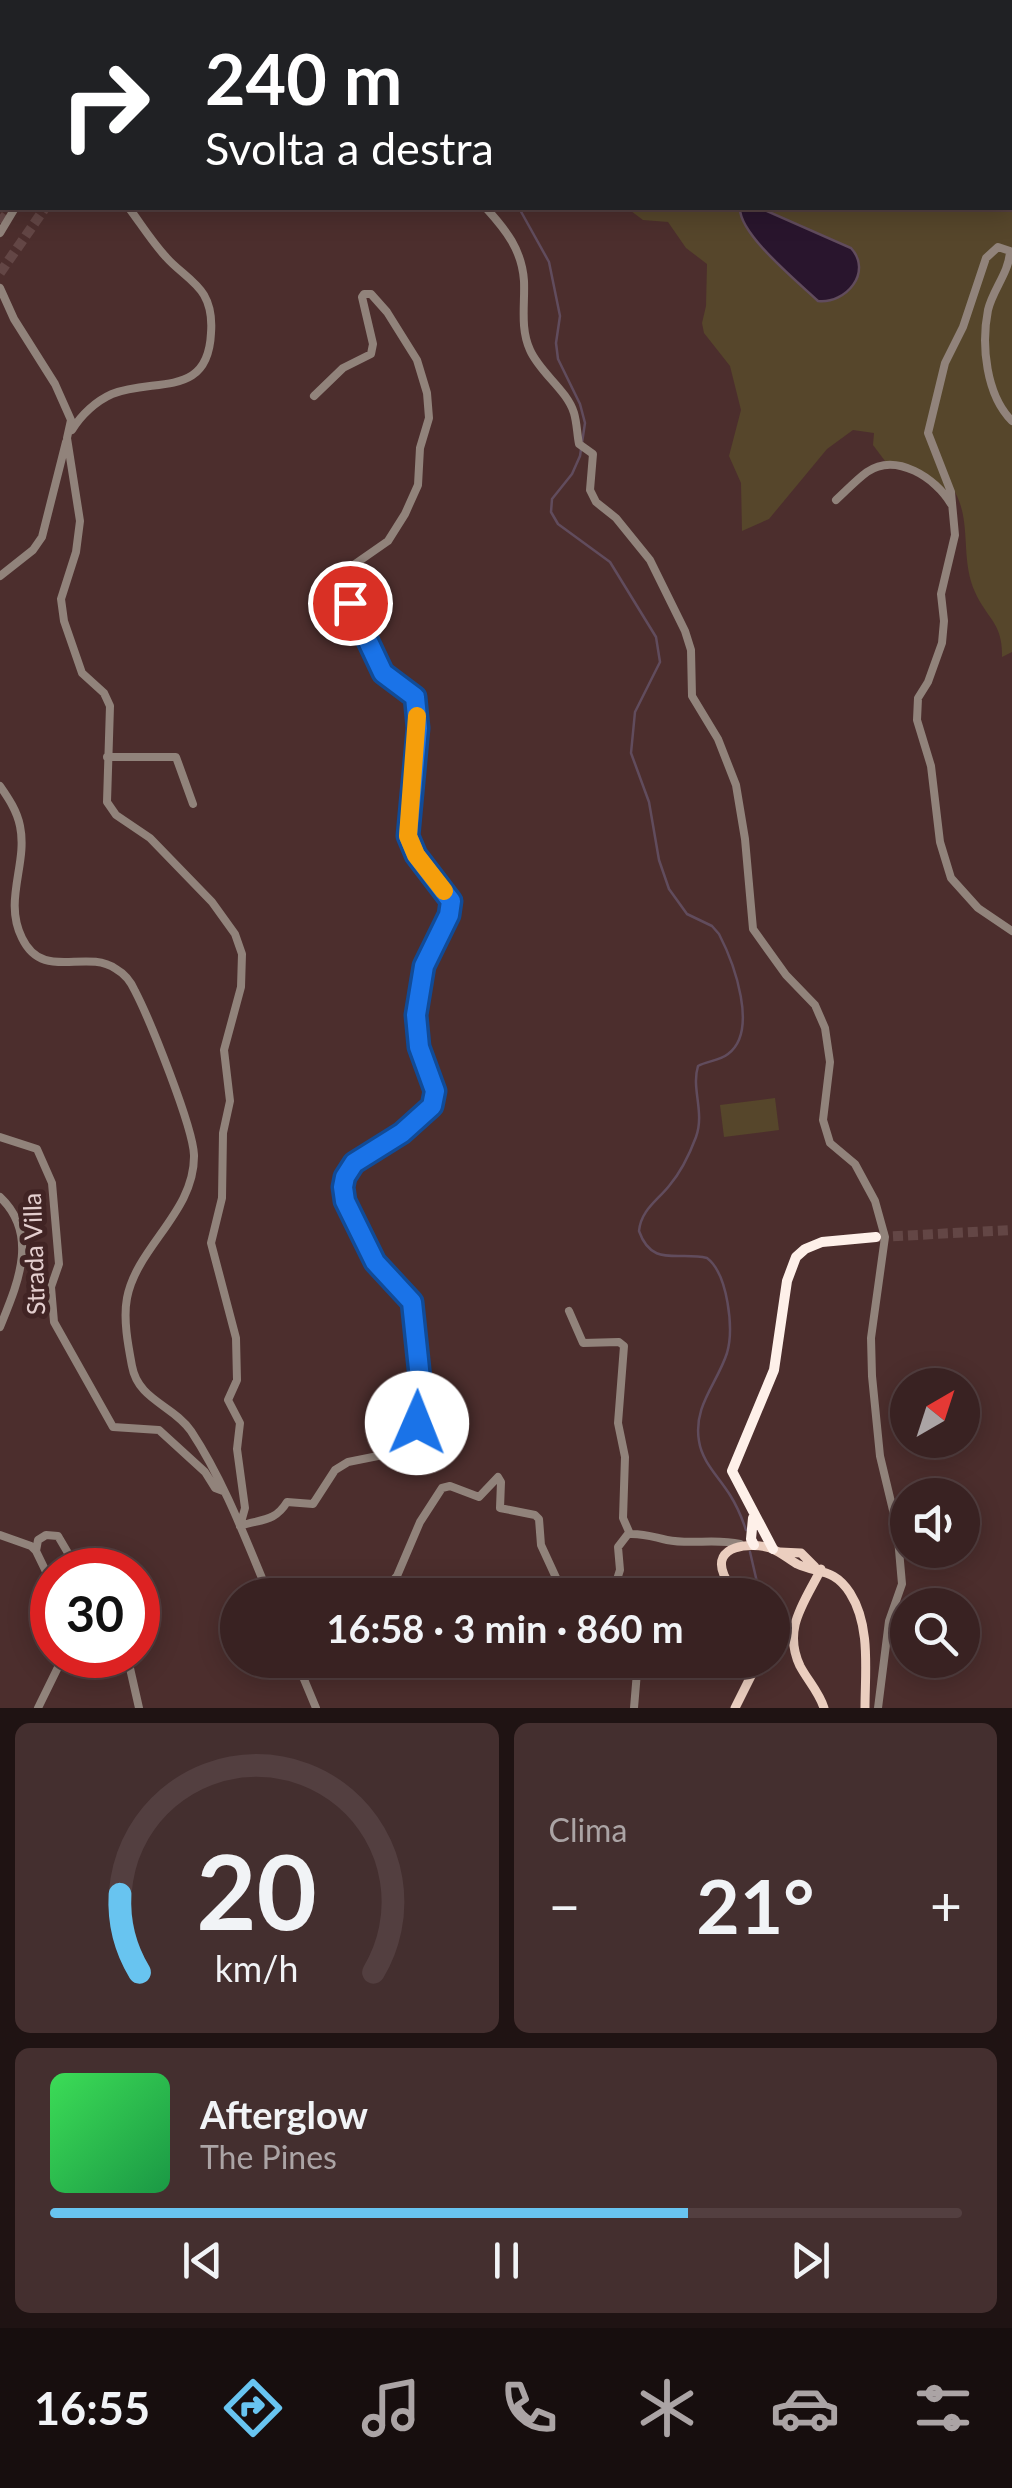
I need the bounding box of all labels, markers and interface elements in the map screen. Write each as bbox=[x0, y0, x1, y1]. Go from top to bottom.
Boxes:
text: 240 m bbox=[205, 36, 402, 120]
icon: right bbox=[40, 40, 170, 170]
text: Svolta a destra bbox=[205, 121, 494, 175]
pin bbox=[308, 561, 393, 646]
icon: arrive bbox=[323, 576, 378, 631]
street label: Strada Villa bbox=[16, 1192, 50, 1316]
north arrow bbox=[890, 1368, 980, 1458]
map controls bbox=[890, 1368, 980, 1678]
position arrow bbox=[365, 1371, 469, 1475]
button: sound bbox=[890, 1478, 980, 1568]
speed limit sign: 30 bbox=[30, 1548, 160, 1678]
button: search bbox=[890, 1588, 980, 1678]
text: 16:58 · 3 min · 860 m bbox=[326, 1605, 684, 1651]
text: Clima bbox=[549, 1810, 627, 1849]
text: 20 bbox=[196, 1827, 317, 1952]
text: 21° bbox=[696, 1860, 814, 1950]
text: − bbox=[549, 1872, 580, 1938]
text: + bbox=[930, 1872, 962, 1938]
text: km/h bbox=[215, 1947, 299, 1990]
text: Afterglow bbox=[200, 2091, 368, 2137]
text: The Pines bbox=[200, 2137, 337, 2176]
icon: previous bbox=[175, 2233, 230, 2288]
icon: pause bbox=[479, 2233, 534, 2288]
icon: next bbox=[783, 2233, 838, 2288]
icon: directions bbox=[218, 2373, 288, 2443]
icon: music bbox=[356, 2373, 426, 2443]
icon: phone bbox=[494, 2373, 564, 2443]
icon: climate bbox=[632, 2373, 702, 2443]
icon: car bbox=[770, 2373, 840, 2443]
icon: filters bbox=[908, 2373, 978, 2443]
text: 16:55 bbox=[34, 2381, 150, 2435]

